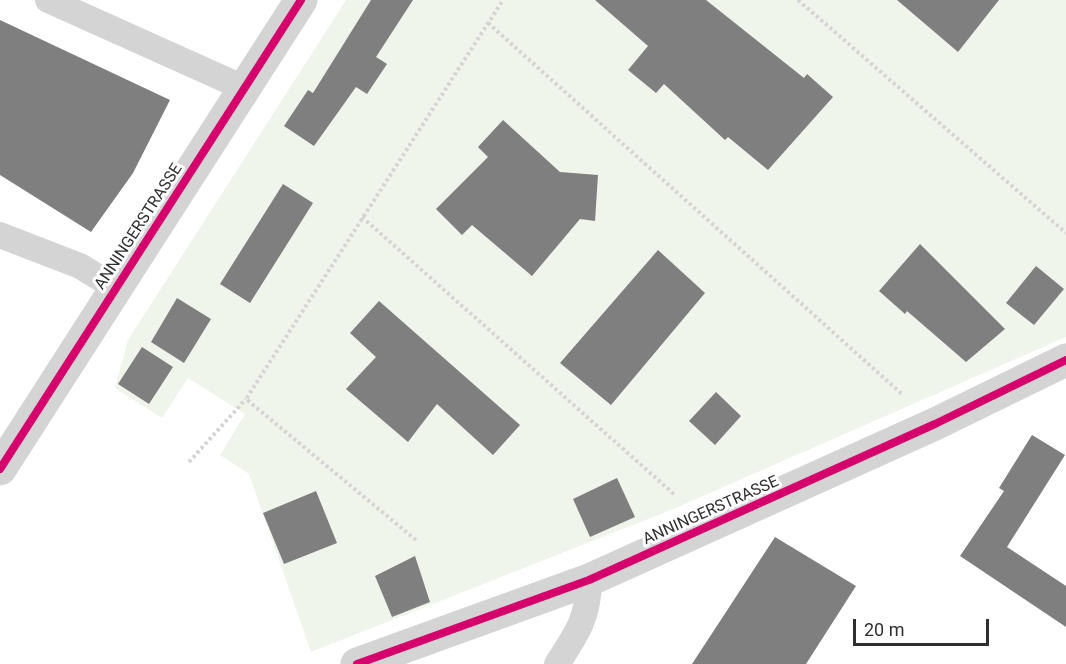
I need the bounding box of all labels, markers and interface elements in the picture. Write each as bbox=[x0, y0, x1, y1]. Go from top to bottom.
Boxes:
street label: ANNINGERSTRASSE bbox=[91, 160, 187, 294]
street label: ANNINGERSTRASSE bbox=[640, 472, 782, 550]
scale bar bbox=[856, 607, 992, 645]
text: 20 m bbox=[864, 619, 904, 640]

